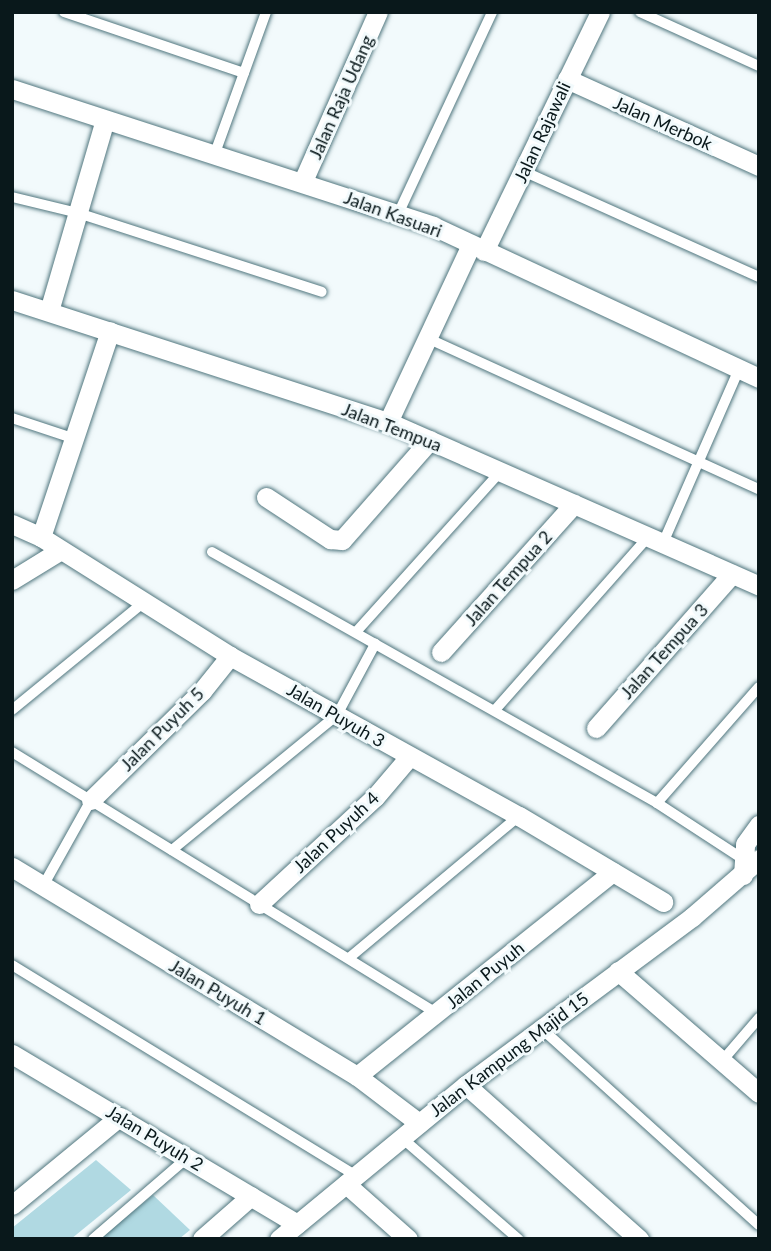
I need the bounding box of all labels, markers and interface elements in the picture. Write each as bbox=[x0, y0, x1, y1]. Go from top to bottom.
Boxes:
street label: Jalan Raja Udang bbox=[304, 32, 378, 162]
street label: Jalan Rajawali bbox=[509, 78, 575, 186]
street label: Jalan Merbok bbox=[610, 92, 716, 154]
street label: Jalan Kasuari bbox=[341, 186, 445, 242]
street label: Jalan Tempua bbox=[339, 398, 445, 456]
street label: Jalan Tempua 2 bbox=[460, 526, 556, 630]
street label: Jalan Tempua 3 bbox=[616, 599, 712, 703]
street label: Jalan Puyuh 3 bbox=[283, 678, 389, 752]
street label: Jalan Puyuh 5 bbox=[116, 683, 208, 775]
street label: Jalan Puyuh 4 bbox=[289, 787, 383, 877]
street label: Jalan Puyuh bbox=[442, 937, 528, 1013]
street label: Jalan Puyuh 1 bbox=[166, 955, 270, 1029]
street label: Jalan Kampung Majid 15 bbox=[425, 987, 593, 1121]
street label: Jalan Puyuh 2 bbox=[103, 1101, 207, 1175]

